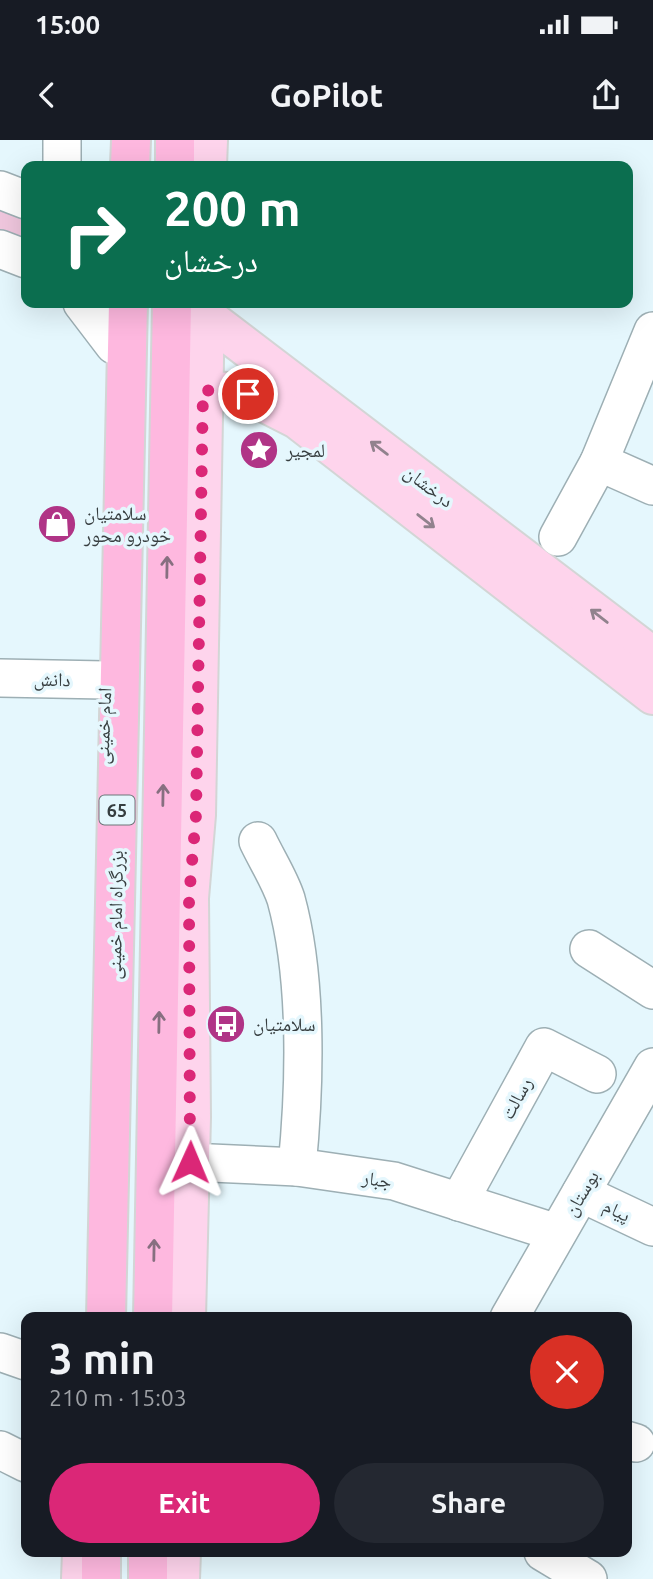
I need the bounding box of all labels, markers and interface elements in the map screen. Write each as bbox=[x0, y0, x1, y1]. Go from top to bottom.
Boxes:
text: 15:00 bbox=[35, 10, 100, 39]
icon: back bbox=[28, 76, 66, 114]
icon: share bbox=[587, 76, 625, 114]
text: GoPilot bbox=[270, 77, 383, 113]
text: 200 m bbox=[164, 180, 301, 235]
icon: right bbox=[49, 189, 140, 280]
text: درخشان bbox=[164, 242, 258, 278]
pin bbox=[218, 364, 278, 424]
icon: arrive bbox=[229, 375, 267, 413]
place icon: لمجیر bbox=[238, 429, 280, 471]
place label: لمجیر bbox=[285, 439, 325, 462]
one-way arrow bbox=[370, 441, 389, 455]
street label: درخشان bbox=[399, 460, 458, 512]
place label: سلامتیان خودرو محور bbox=[83, 502, 171, 547]
shop icon: سلامتیان خودرو محور bbox=[36, 503, 78, 545]
one-way arrow bbox=[416, 513, 434, 528]
one-way arrow bbox=[161, 556, 174, 579]
one-way arrow bbox=[590, 608, 609, 623]
street label: دانش bbox=[33, 668, 71, 691]
street label: امام خمینی bbox=[91, 687, 118, 765]
one-way arrow bbox=[156, 783, 170, 806]
road number: 65 bbox=[100, 796, 134, 824]
street label: بزرگراه امام خمینی bbox=[103, 850, 130, 980]
bus stop icon: سلامتیان bbox=[205, 1003, 247, 1045]
one-way arrow bbox=[152, 1011, 165, 1034]
place label: سلامتیان bbox=[253, 1013, 315, 1036]
street label: رسالت bbox=[496, 1073, 537, 1123]
position arrow bbox=[153, 1125, 227, 1199]
street label: جبار bbox=[359, 1166, 393, 1193]
street label: بوستان bbox=[559, 1166, 604, 1220]
street label: پیام bbox=[599, 1194, 634, 1229]
one-way arrow bbox=[147, 1238, 161, 1261]
text: 3 min bbox=[49, 1335, 155, 1382]
button: close bbox=[530, 1335, 604, 1409]
text: 210 m · 15:03 bbox=[49, 1385, 187, 1410]
button: Exit bbox=[49, 1463, 320, 1543]
button: Share bbox=[334, 1463, 604, 1543]

